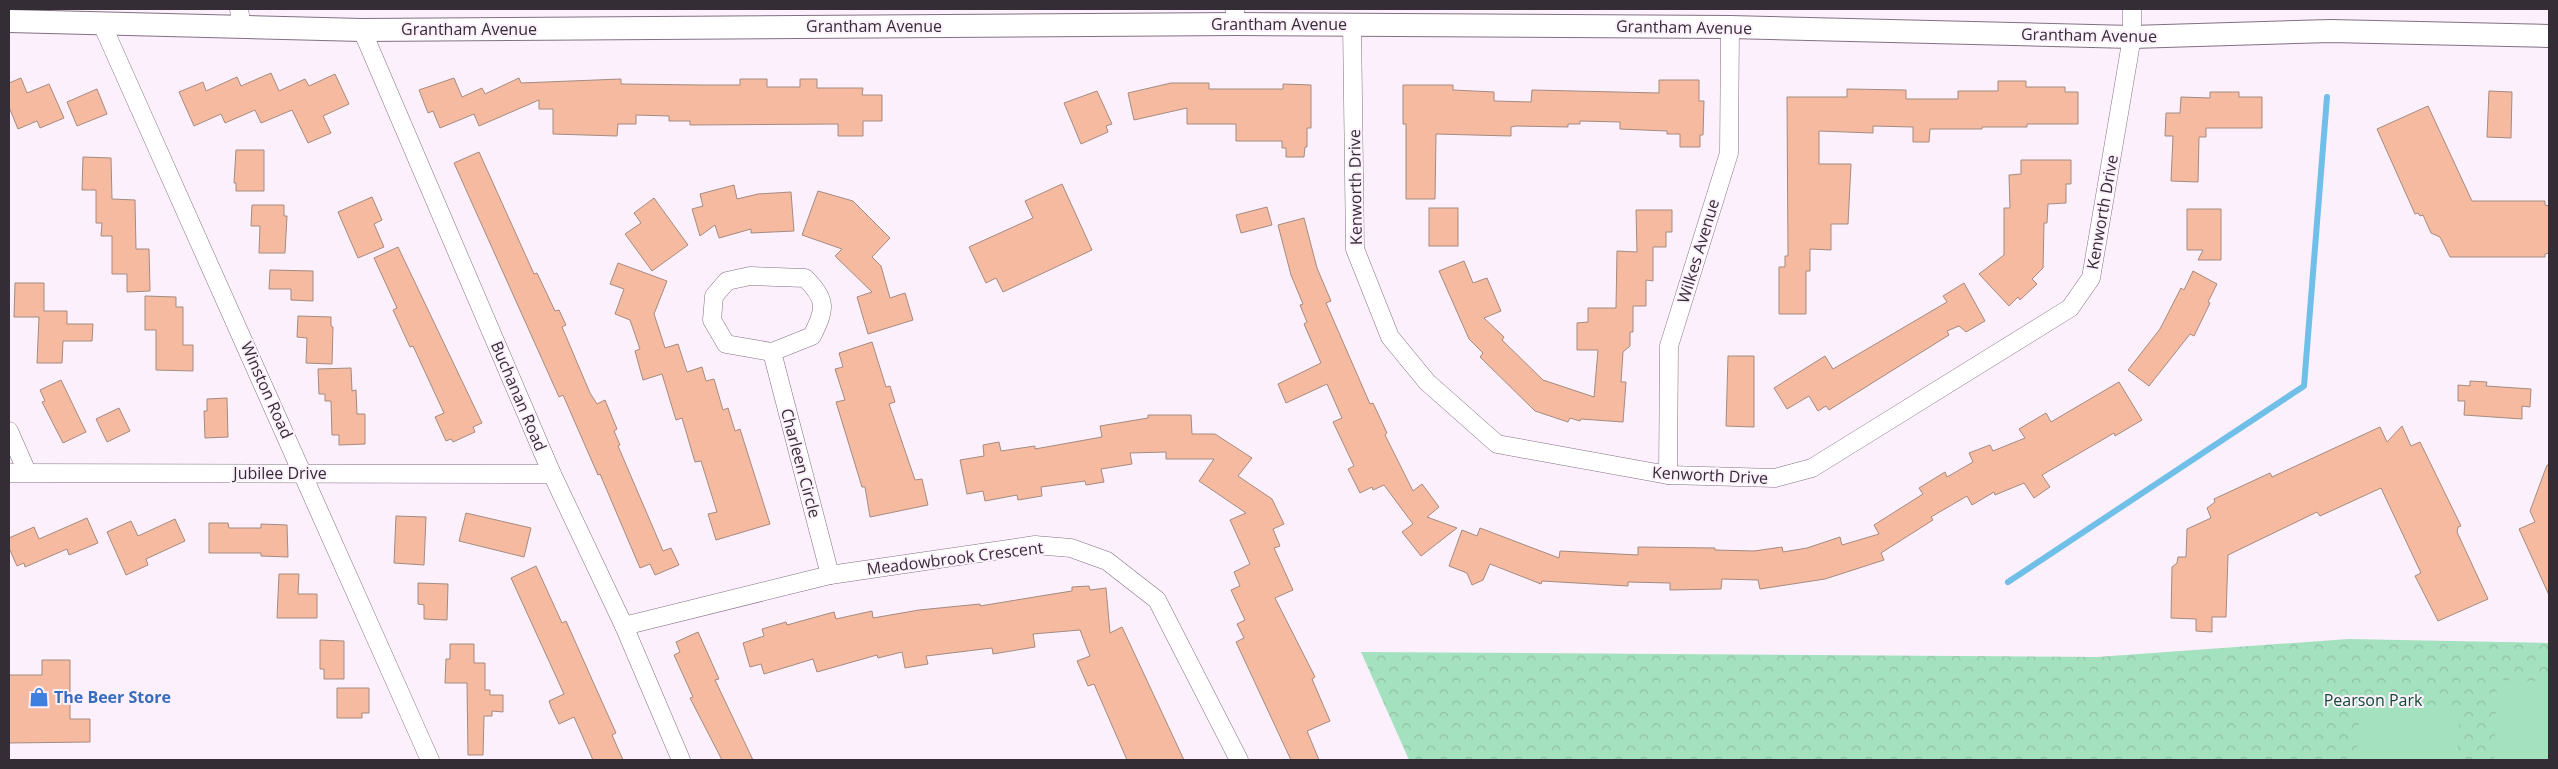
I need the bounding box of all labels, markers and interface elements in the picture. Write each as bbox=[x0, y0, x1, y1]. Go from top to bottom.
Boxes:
street label: Grantham Avenue bbox=[1211, 13, 1347, 35]
street label: Grantham Avenue bbox=[806, 15, 942, 37]
street label: Grantham Avenue bbox=[1616, 15, 1752, 39]
street label: Grantham Avenue bbox=[401, 18, 537, 40]
street label: Grantham Avenue bbox=[2021, 23, 2157, 47]
street label: Kenworth Drive bbox=[1343, 129, 1367, 245]
street label: Kenworth Drive bbox=[2081, 153, 2123, 271]
street label: Wilkes Avenue bbox=[1672, 196, 1724, 306]
street label: Winston Road bbox=[236, 338, 298, 442]
street label: Buchanan Road bbox=[486, 338, 552, 454]
street label: Charleen Circle bbox=[776, 406, 826, 520]
street label: Kenworth Drive bbox=[1652, 461, 1769, 489]
street label: Jubilee Drive bbox=[231, 462, 327, 484]
street label: Meadowbrook Crescent bbox=[866, 536, 1045, 580]
shop icon: The Beer Store bbox=[28, 686, 50, 708]
place label: The Beer Store bbox=[54, 686, 171, 708]
park label: Pearson Park bbox=[2324, 689, 2423, 711]

